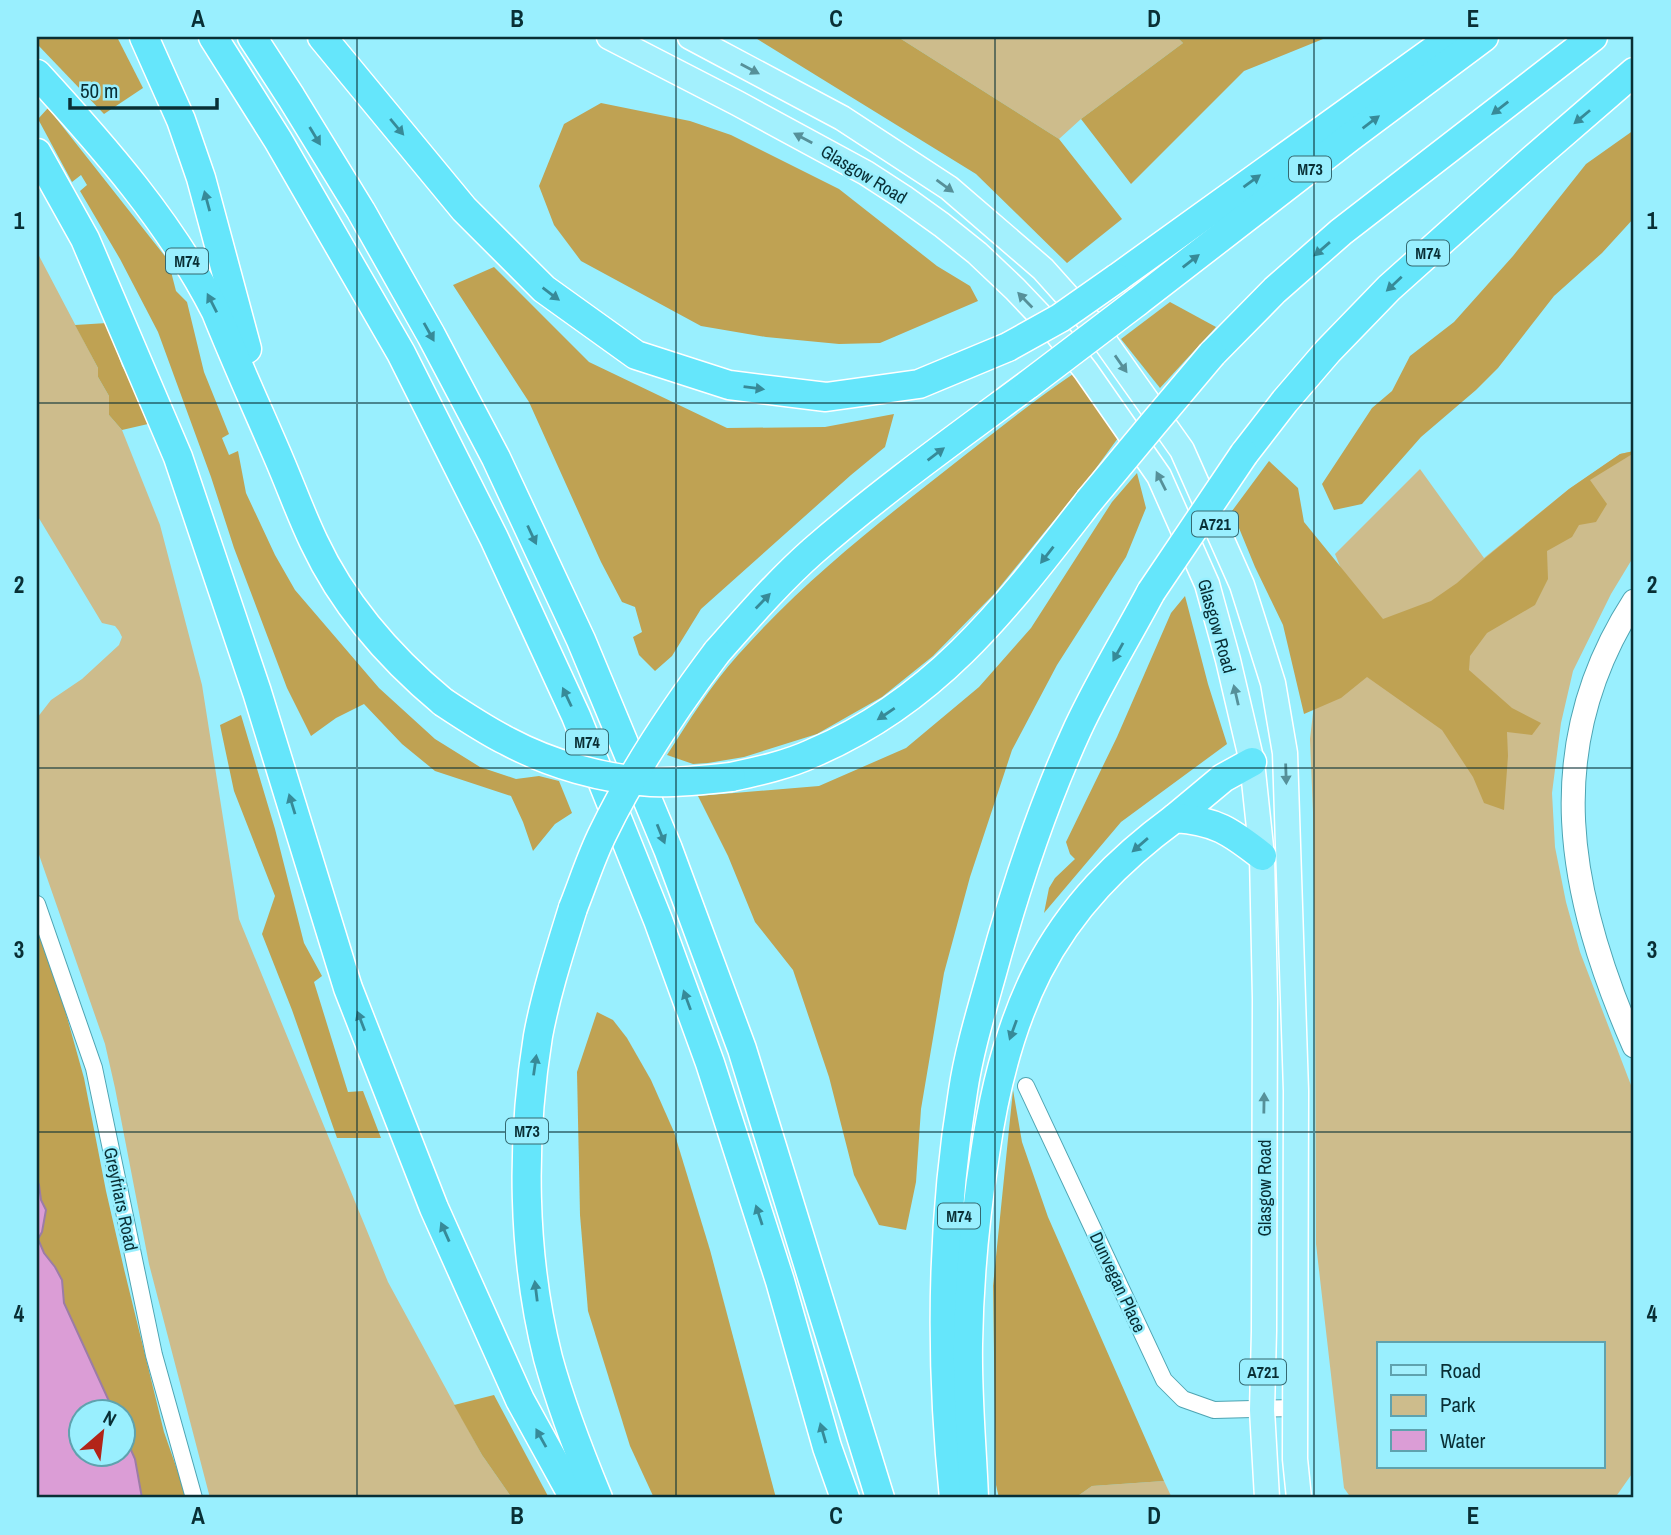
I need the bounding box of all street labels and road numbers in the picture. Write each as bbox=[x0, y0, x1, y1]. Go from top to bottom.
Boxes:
street label: Glasgow Road bbox=[816, 138, 912, 210]
road number: M73 bbox=[1289, 156, 1331, 182]
road number: M74 bbox=[1407, 241, 1449, 266]
road number: M74 bbox=[166, 248, 208, 274]
road number: A721 bbox=[1192, 512, 1238, 537]
street label: Glasgow Road bbox=[1192, 576, 1242, 676]
road number: M74 bbox=[566, 730, 608, 754]
road number: M73 bbox=[506, 1119, 548, 1144]
street label: Glasgow Road bbox=[1252, 1140, 1277, 1236]
street label: Greyfriars Road bbox=[98, 1145, 144, 1253]
road number: M74 bbox=[938, 1204, 980, 1228]
street label: Dunvegan Place bbox=[1084, 1228, 1152, 1336]
road number: A721 bbox=[1240, 1360, 1286, 1384]

